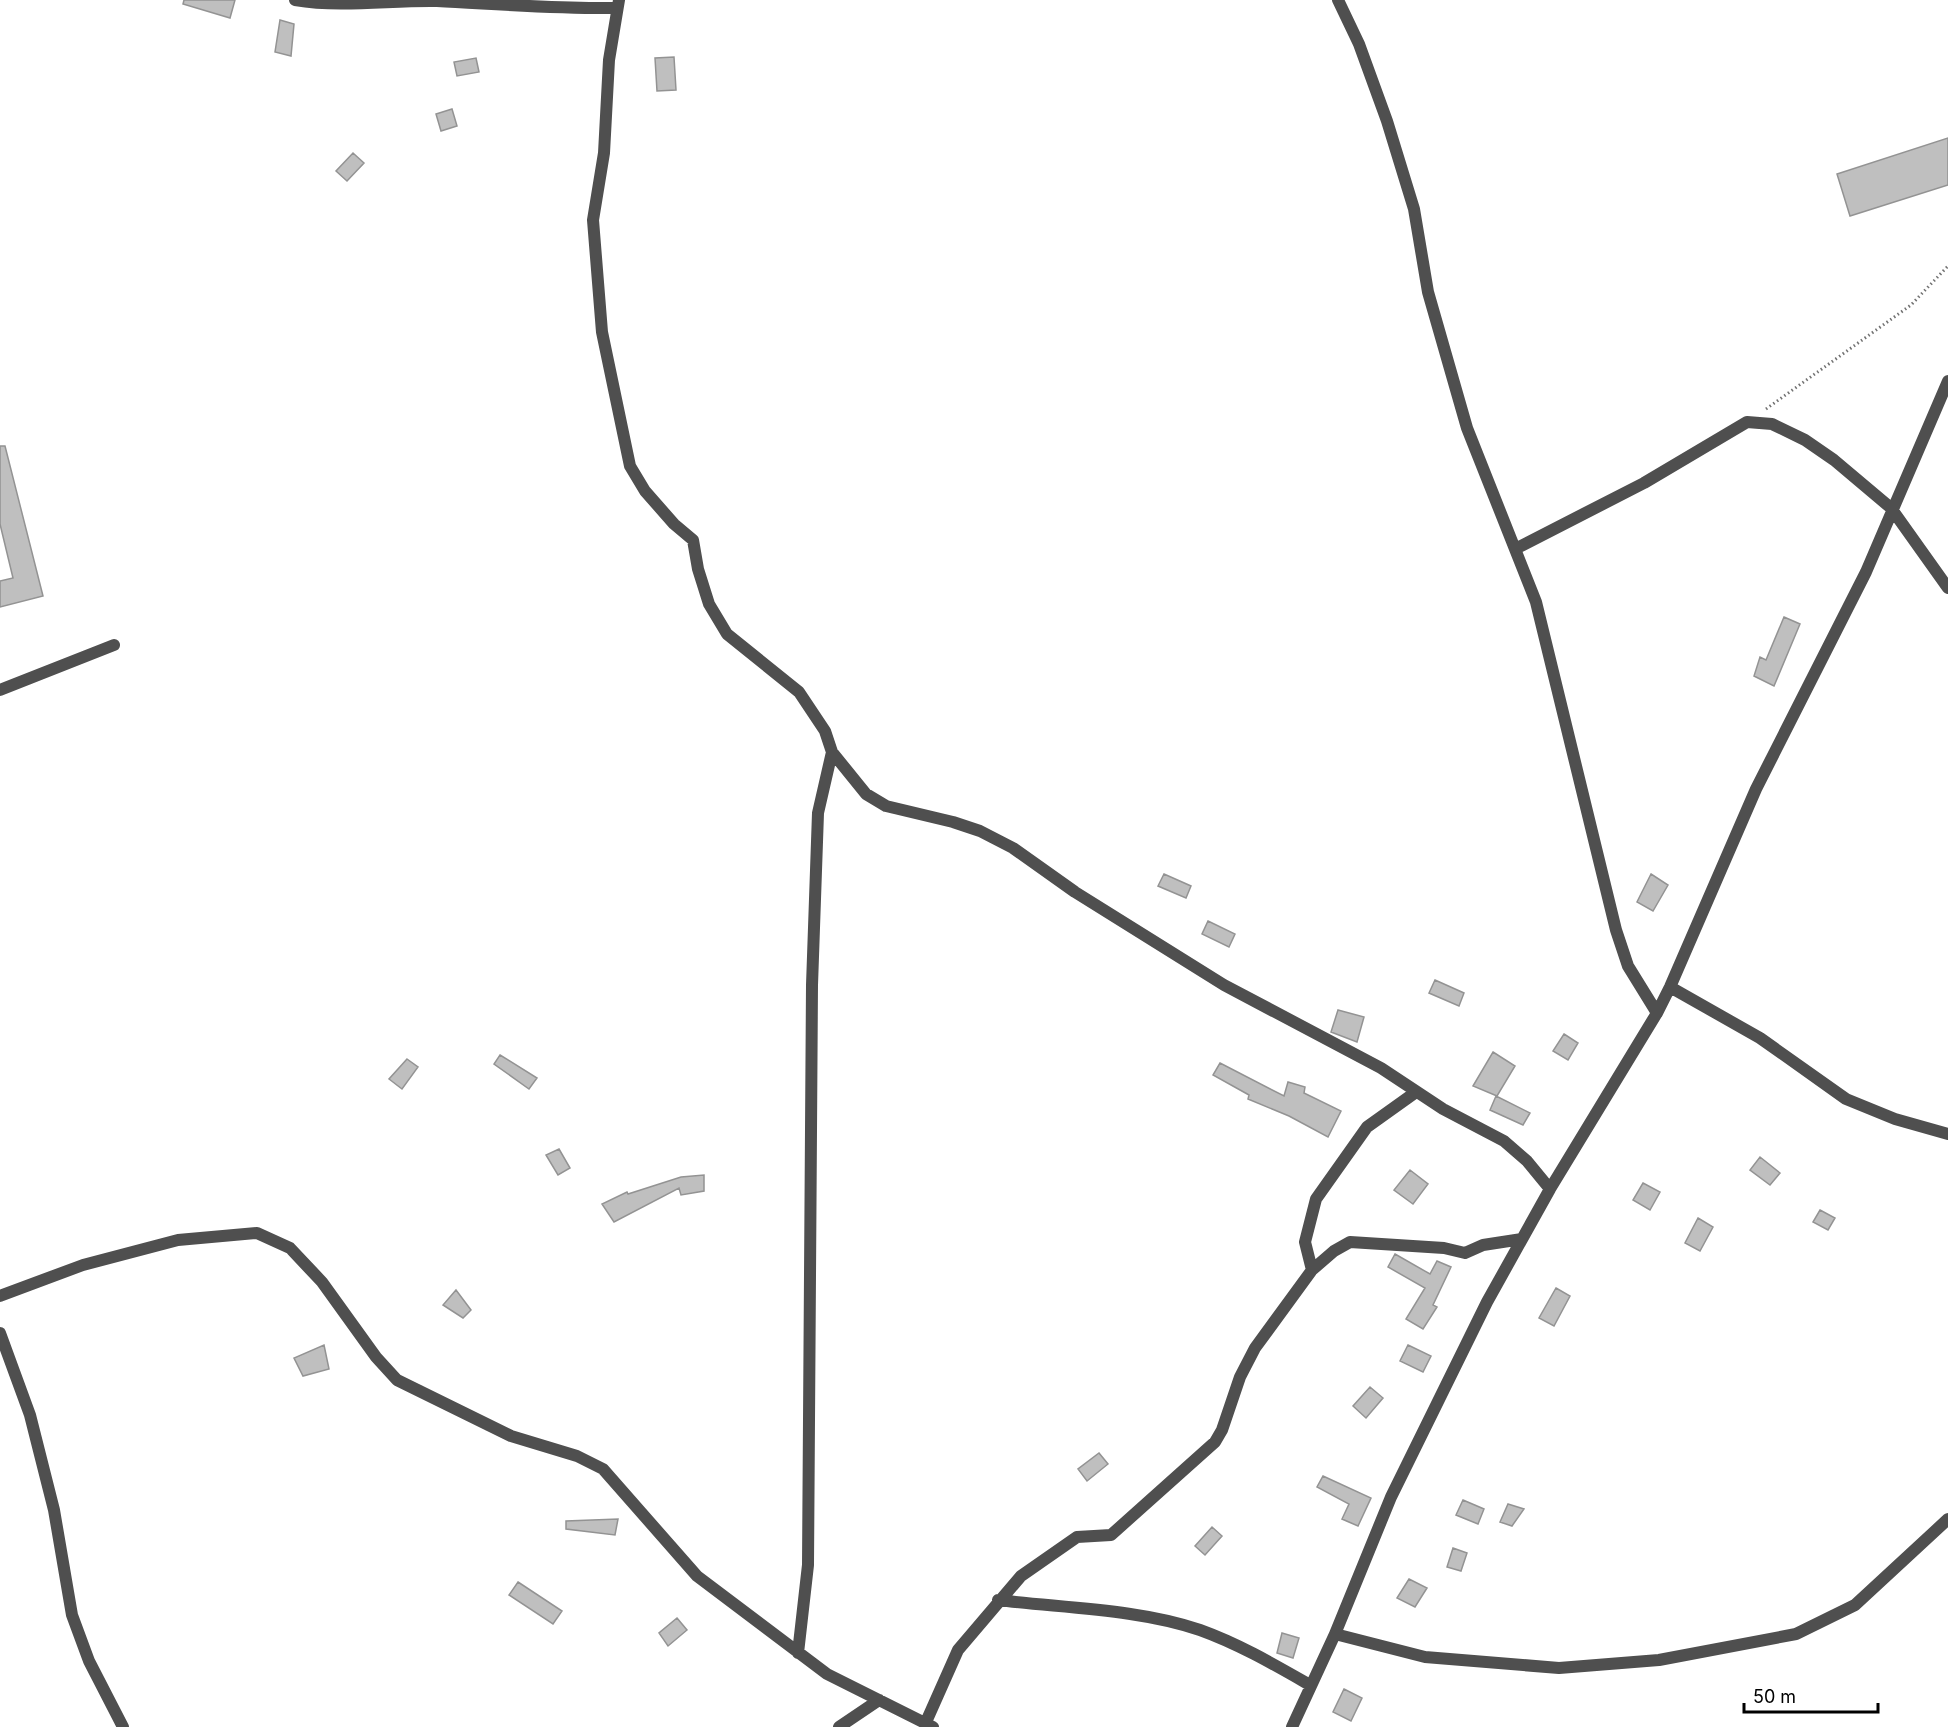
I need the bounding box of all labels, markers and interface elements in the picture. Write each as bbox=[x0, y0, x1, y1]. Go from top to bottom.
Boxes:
scale bar bbox=[1744, 1676, 1878, 1714]
text: 50 m bbox=[1753, 1686, 1796, 1707]

